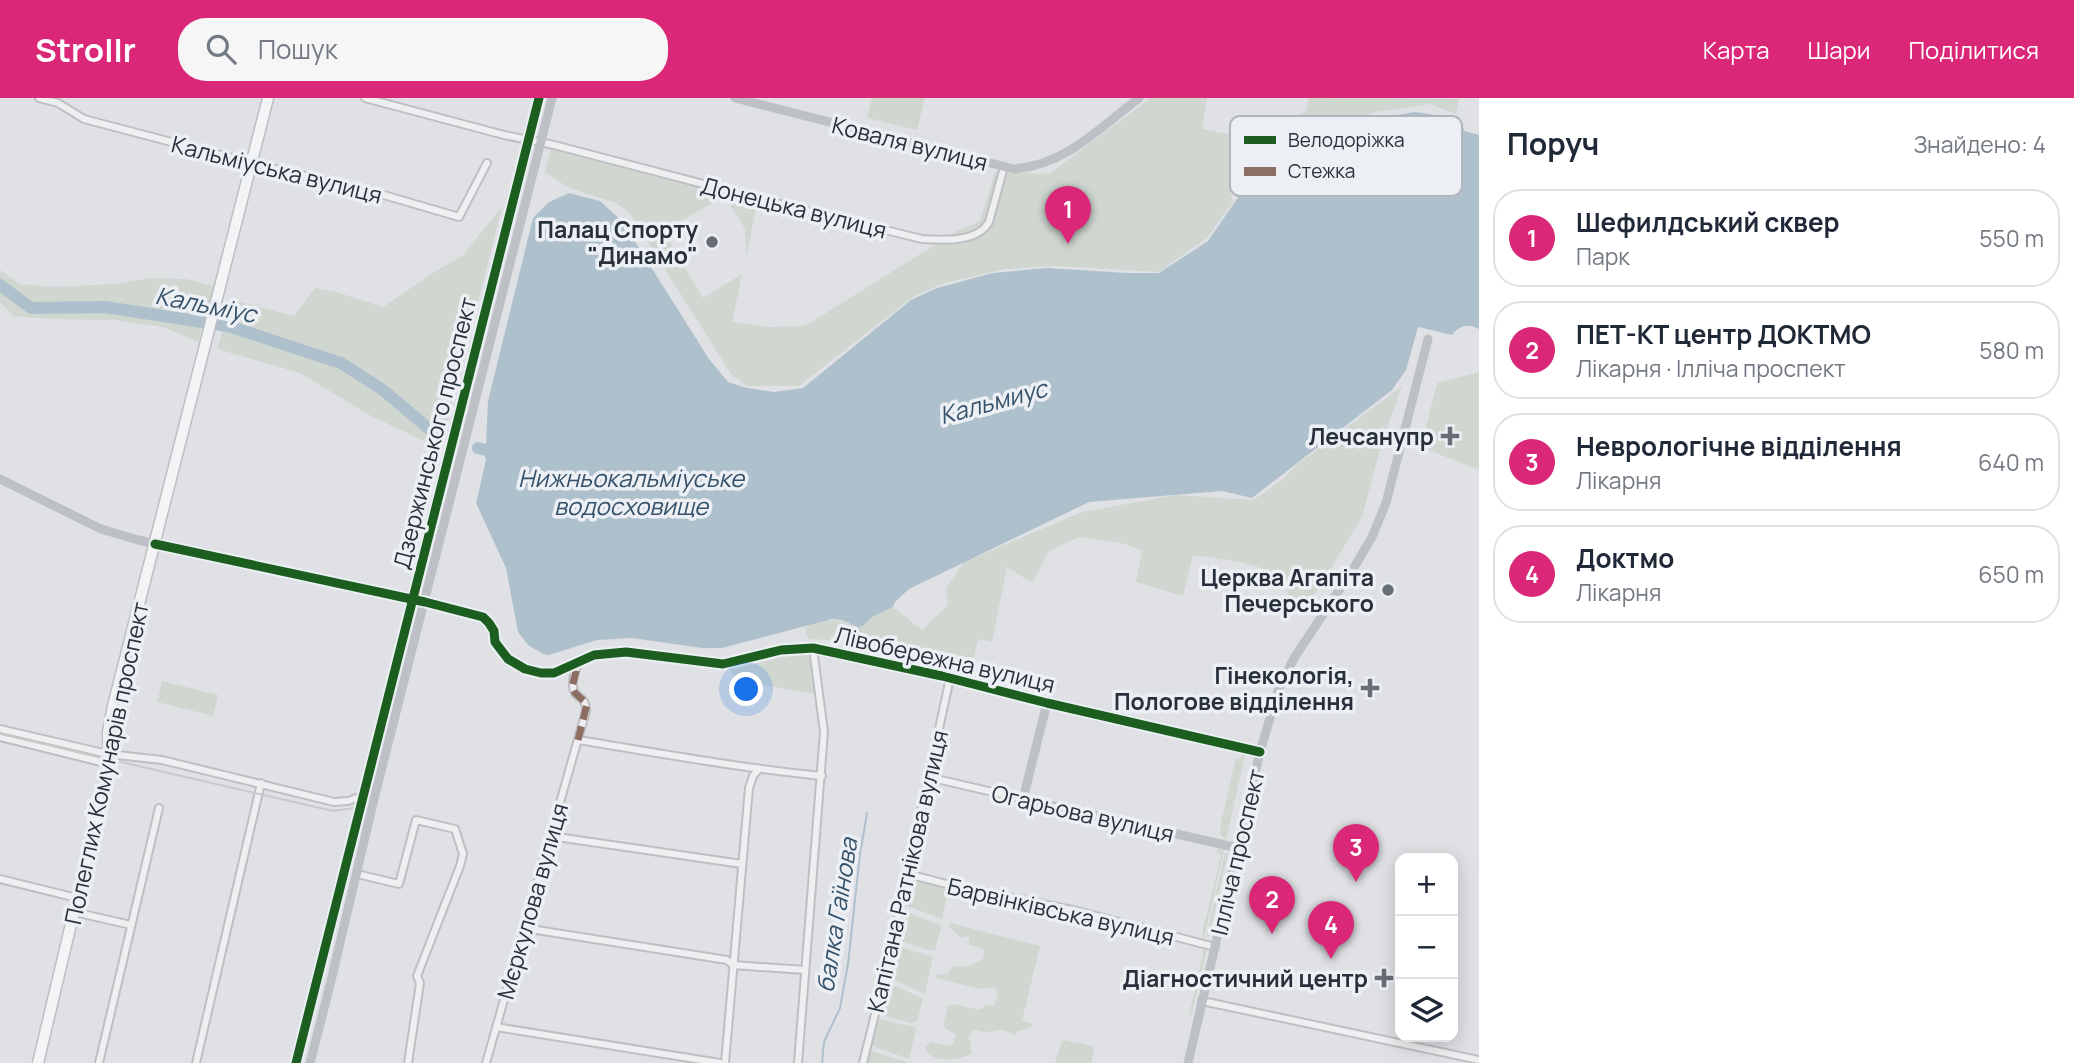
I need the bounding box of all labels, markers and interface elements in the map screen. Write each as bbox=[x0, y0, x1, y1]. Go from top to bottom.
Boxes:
search box bbox=[178, 18, 668, 81]
text: Strollr bbox=[35, 27, 136, 72]
icon: search bbox=[202, 30, 240, 68]
text: Пошук bbox=[258, 31, 338, 67]
text: Карта bbox=[1703, 33, 1770, 66]
text: Шари bbox=[1808, 33, 1870, 66]
text: Поділитися bbox=[1908, 33, 2039, 66]
street label: Коваля вулиця bbox=[829, 108, 991, 178]
legend bbox=[1230, 116, 1462, 196]
text: Поруч bbox=[1507, 123, 1599, 164]
street label: Кальміуська вулиця bbox=[168, 127, 386, 211]
text: Велодоріжка bbox=[1288, 127, 1404, 153]
text: Знайдено: 4 bbox=[1913, 128, 2046, 160]
text: Стежка bbox=[1288, 158, 1355, 184]
street label: Донецька вулиця bbox=[698, 168, 890, 246]
pin: 1 bbox=[1045, 186, 1091, 244]
text: Шефилдський сквер bbox=[1576, 204, 1840, 240]
place label: Палац Спорту "Динамо" bbox=[537, 213, 698, 271]
text: 1 bbox=[1527, 222, 1537, 254]
text: 550 m bbox=[1979, 222, 2044, 254]
marker: Палац Спорту "Динамо" bbox=[704, 234, 720, 250]
text: Парк bbox=[1576, 240, 1630, 272]
water label: Кальміус bbox=[153, 278, 261, 330]
street label: Дзержинського проспект bbox=[385, 293, 483, 572]
text: ПЕТ-КТ центр ДОКТМО bbox=[1576, 316, 1871, 352]
text: 2 bbox=[1525, 334, 1539, 366]
text: 580 m bbox=[1979, 334, 2044, 366]
text: Лікарня · Ілліча проспект bbox=[1576, 352, 1846, 384]
water label: Кальмиус bbox=[936, 370, 1052, 431]
place label: Лечсанупр bbox=[1309, 420, 1434, 452]
marker: Лечсанупр bbox=[1440, 426, 1460, 446]
text: Неврологічне відділення bbox=[1576, 428, 1902, 464]
text: 3 bbox=[1525, 446, 1539, 478]
text: 640 m bbox=[1978, 446, 2044, 478]
water label: Нижньокальміуське водосховище bbox=[518, 461, 746, 522]
text: Лікарня bbox=[1576, 464, 1662, 496]
text: Доктмо bbox=[1576, 540, 1674, 576]
text: 4 bbox=[1525, 558, 1539, 590]
text: 650 m bbox=[1978, 558, 2044, 590]
place label: Церква Агапіта Печерського bbox=[1201, 561, 1374, 619]
text: Лікарня bbox=[1576, 576, 1662, 608]
marker: Церква Агапіта Печерського bbox=[1380, 582, 1396, 598]
street label: Полеглих Комунарів проспект bbox=[56, 598, 156, 927]
street label: Лівобережна вулиця bbox=[832, 618, 1058, 700]
place label: Гінекологія, Пологове відділення bbox=[1114, 659, 1354, 717]
your location bbox=[729, 672, 763, 706]
marker: Гінекологія, Пологове відділення bbox=[1360, 678, 1380, 698]
street label: Капітана Ратнікова вулиця bbox=[859, 727, 955, 1015]
street label: Ілліча проспект bbox=[1202, 765, 1272, 938]
street label: Огарьова вулиця bbox=[989, 776, 1177, 850]
street label: Мєркулова вулиця bbox=[489, 799, 575, 1003]
pin: 3 bbox=[1333, 824, 1379, 882]
water label: балка Гаїнова bbox=[808, 834, 865, 994]
map controls bbox=[1395, 853, 1458, 1042]
button: + bbox=[1395, 853, 1458, 916]
street label: Барвінківська вулиця bbox=[945, 869, 1177, 953]
pin: 2 bbox=[1249, 876, 1295, 934]
pin: 4 bbox=[1308, 901, 1354, 959]
button: − bbox=[1395, 916, 1458, 979]
place label: Діагностичний центр bbox=[1122, 962, 1368, 994]
marker: Діагностичний центр bbox=[1374, 968, 1394, 988]
button: layers bbox=[1395, 979, 1458, 1042]

